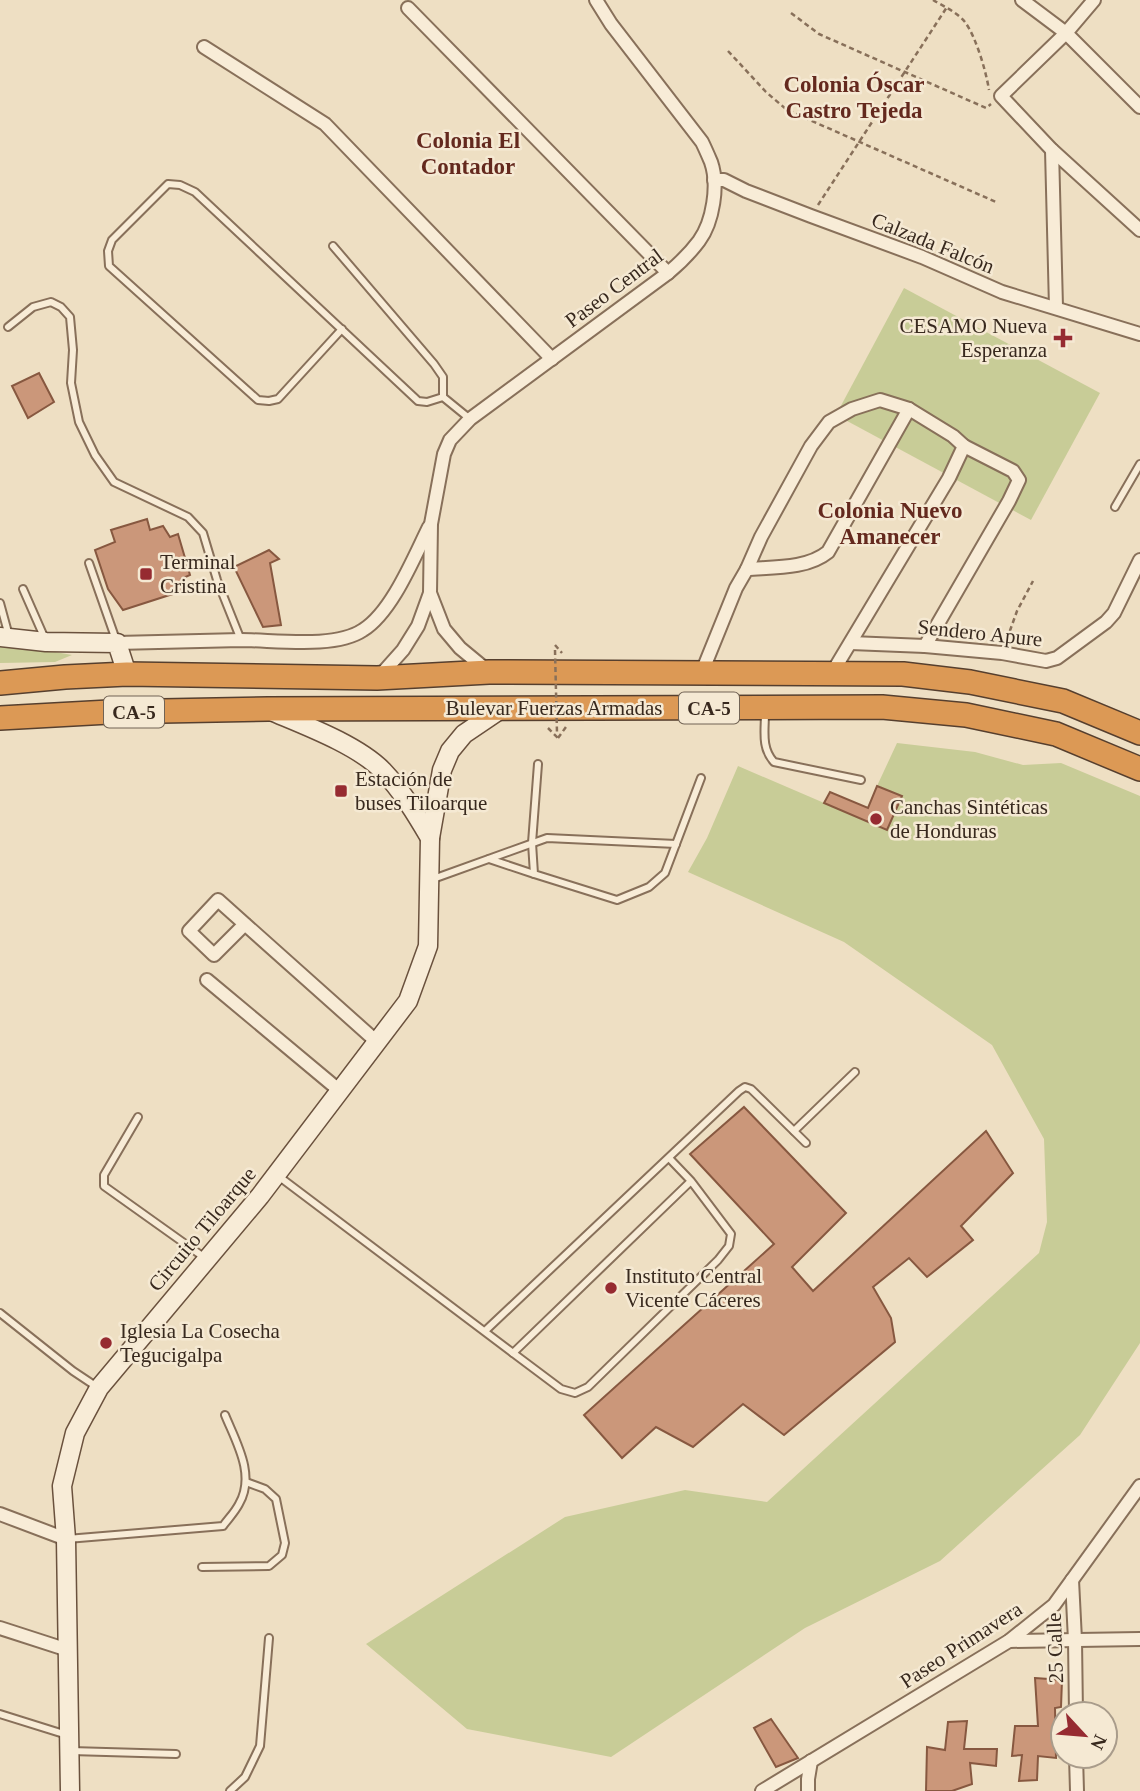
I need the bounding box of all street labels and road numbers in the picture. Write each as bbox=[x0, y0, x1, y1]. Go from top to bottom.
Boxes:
street label: Calzada Falcón bbox=[868, 208, 998, 279]
street label: Paseo Central bbox=[560, 243, 668, 333]
street label: Sendero Apure bbox=[916, 615, 1044, 651]
road number: CA-5 bbox=[679, 692, 739, 723]
road number: CA-5 bbox=[104, 696, 164, 727]
street label: Bulevar Fuerzas Armadas bbox=[446, 696, 662, 720]
street label: Circuito Tiloarque bbox=[143, 1162, 261, 1296]
street label: Paseo Primavera bbox=[896, 1596, 1027, 1693]
street label: 25 Calle bbox=[1042, 1612, 1068, 1684]

